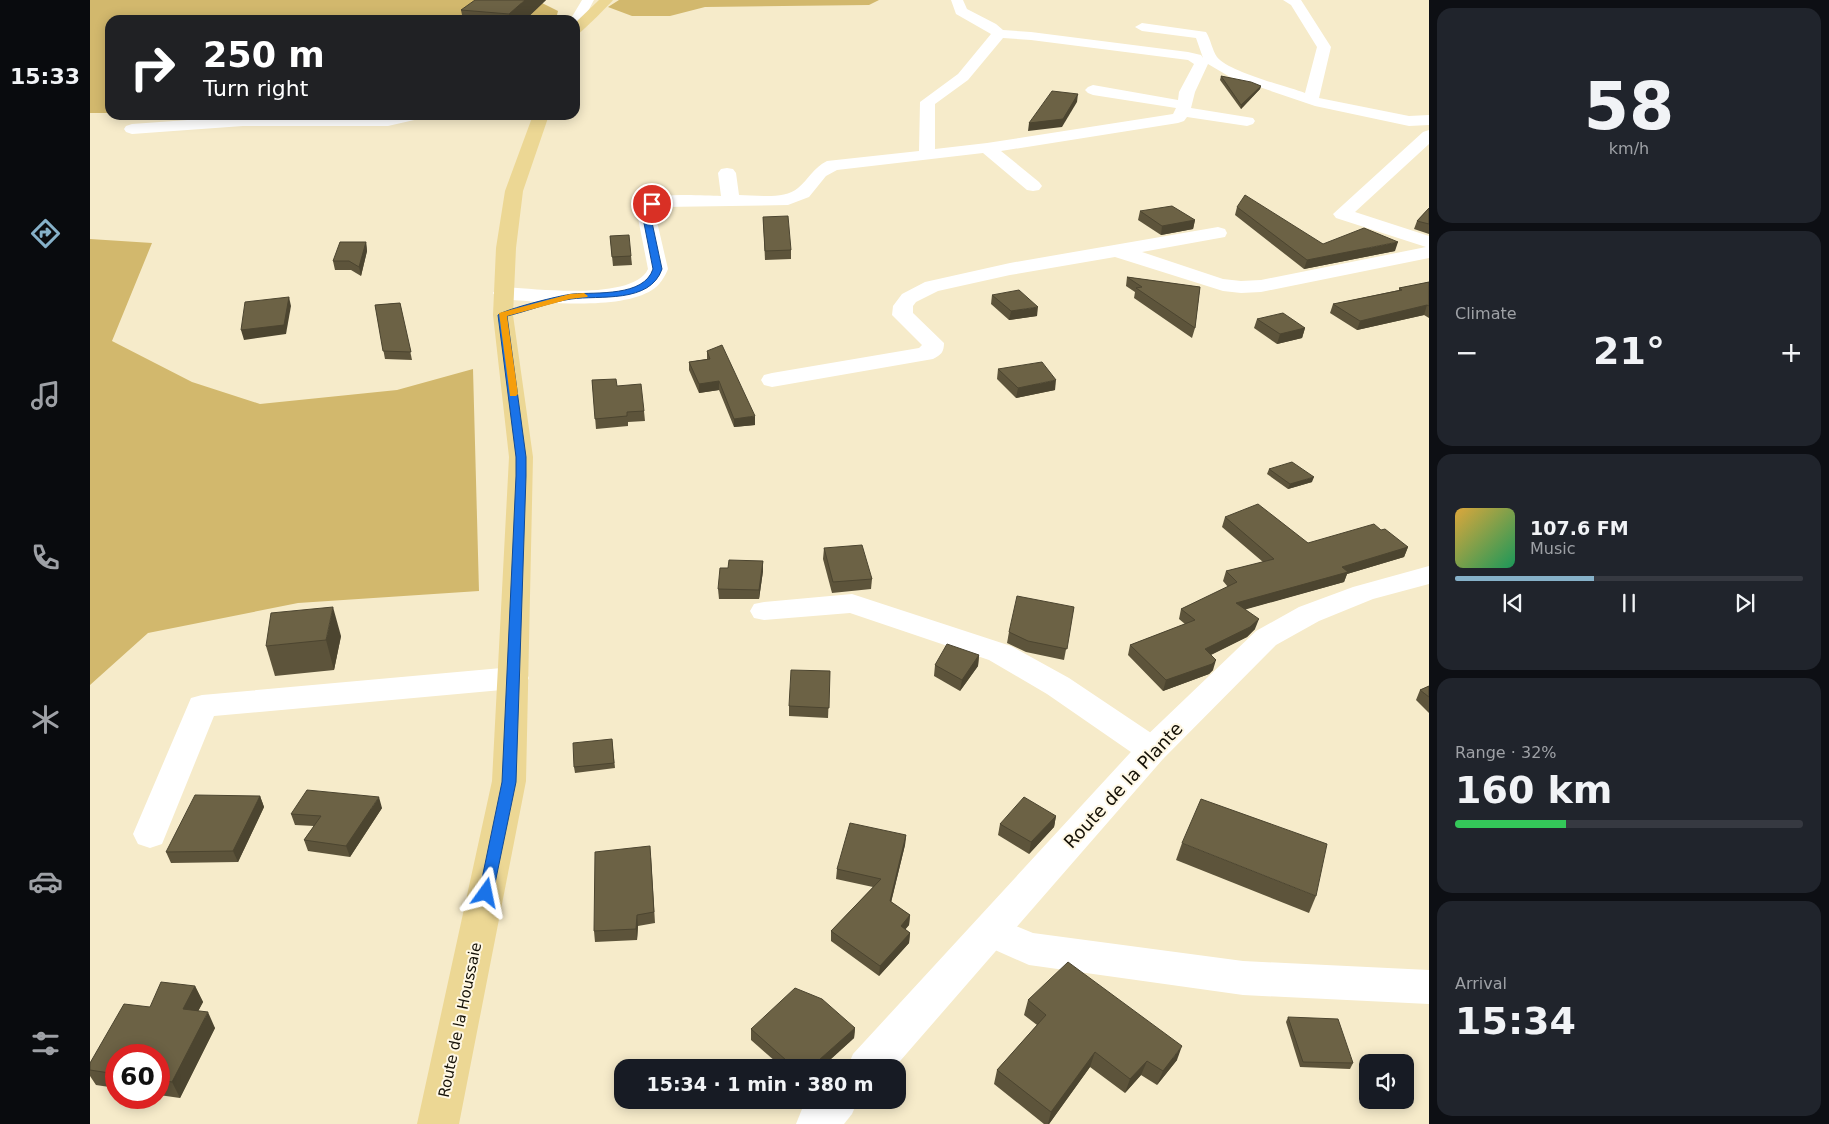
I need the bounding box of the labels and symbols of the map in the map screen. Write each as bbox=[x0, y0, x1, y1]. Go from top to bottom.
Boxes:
pin bbox=[631, 183, 673, 225]
street label: Route de la Plante bbox=[1059, 718, 1187, 852]
position arrow bbox=[459, 866, 511, 918]
street label: Route de la Houssaie bbox=[435, 941, 485, 1099]
speed limit sign: 60 bbox=[105, 1044, 170, 1109]

